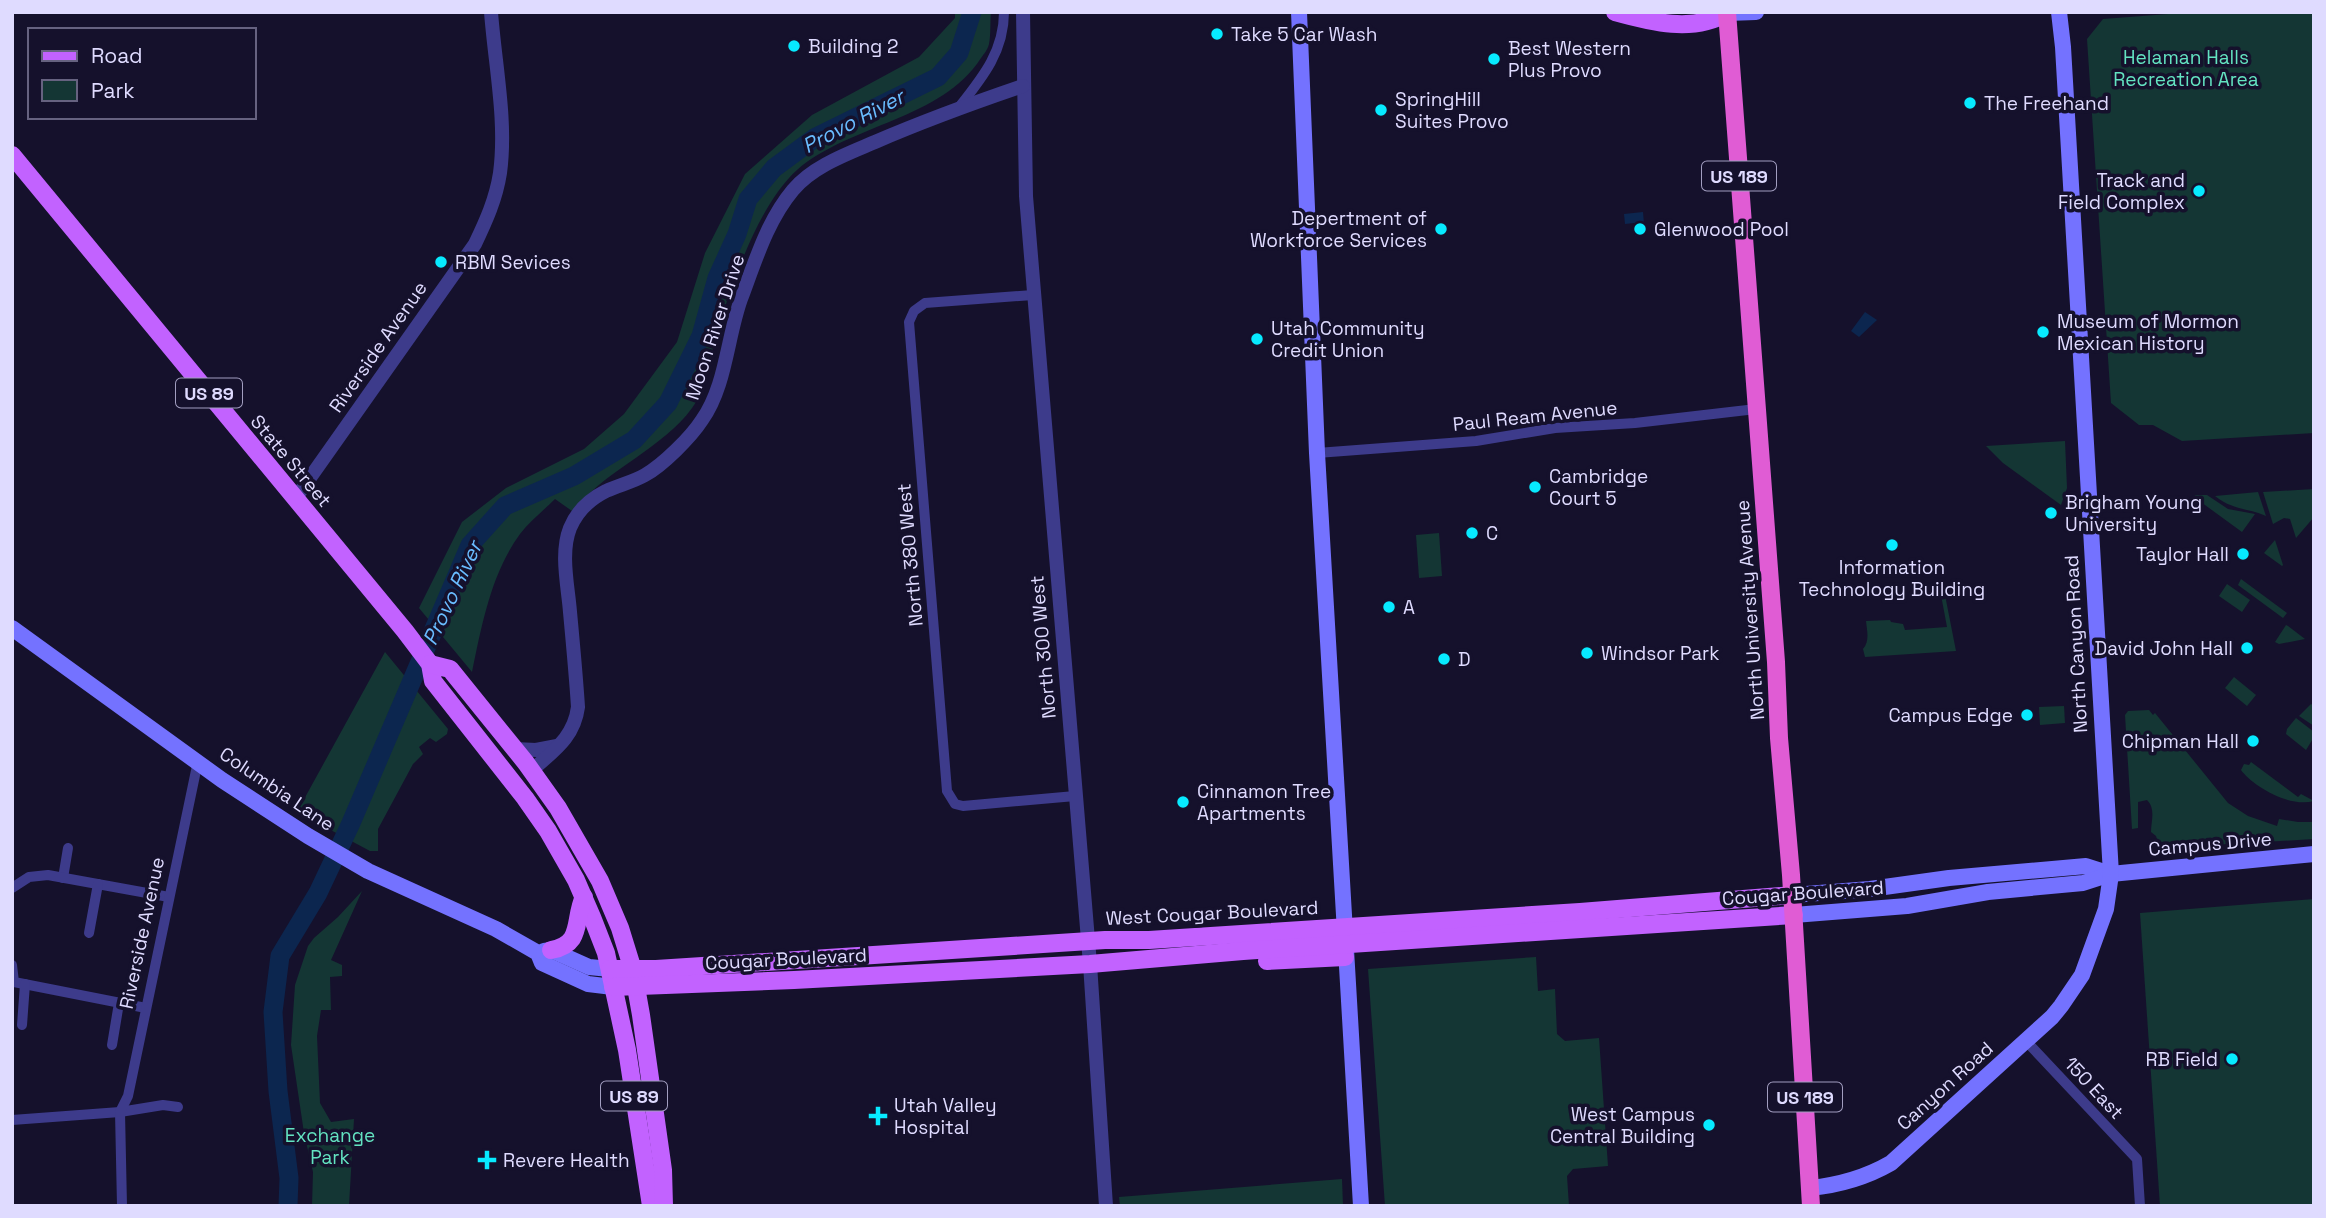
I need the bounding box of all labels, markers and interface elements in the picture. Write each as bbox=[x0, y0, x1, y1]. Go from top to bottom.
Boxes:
place label: Take 5 Car Wash bbox=[1231, 22, 1378, 47]
marker: Take 5 Car Wash bbox=[1209, 26, 1225, 42]
legend bbox=[28, 28, 256, 119]
place label: Building 2 bbox=[808, 34, 899, 59]
place label: Best Western Plus Provo bbox=[1508, 36, 1631, 83]
marker: Building 2 bbox=[786, 38, 802, 54]
text: Road bbox=[91, 42, 143, 69]
park label: Helaman Halls Recreation Area bbox=[2113, 45, 2259, 92]
marker: Best Western Plus Provo bbox=[1486, 51, 1502, 67]
text: Park bbox=[91, 77, 135, 104]
water label: Provo River bbox=[797, 82, 910, 159]
place label: SpringHill Suites Provo bbox=[1395, 87, 1509, 134]
place label: The Freehand bbox=[1984, 91, 2109, 116]
marker: The Freehand bbox=[1962, 95, 1978, 111]
marker: SpringHill Suites Provo bbox=[1373, 102, 1389, 118]
road number: US 189 bbox=[1702, 162, 1776, 190]
place label: Track and Field Complex bbox=[2058, 168, 2185, 215]
marker: Track and Field Complex bbox=[2191, 183, 2207, 199]
place label: Depertment of Workforce Services bbox=[1250, 206, 1427, 253]
place label: Glenwood Pool bbox=[1654, 217, 1789, 242]
marker: Depertment of Workforce Services bbox=[1433, 221, 1449, 237]
marker: Glenwood Pool bbox=[1632, 221, 1648, 237]
place label: RBM Sevices bbox=[455, 250, 571, 275]
street label: Moon River Drive bbox=[680, 251, 750, 403]
marker: RBM Sevices bbox=[433, 254, 449, 270]
street label: Riverside Avenue bbox=[323, 277, 433, 417]
place label: Museum of Mormon Mexican History bbox=[2057, 309, 2239, 356]
place label: Utah Community Credit Union bbox=[1271, 316, 1425, 363]
marker: Museum of Mormon Mexican History bbox=[2035, 324, 2051, 340]
marker: Utah Community Credit Union bbox=[1249, 331, 1265, 347]
road number: US 89 bbox=[176, 379, 242, 408]
street label: Paul Ream Avenue bbox=[1451, 395, 1619, 437]
street label: State Street bbox=[245, 410, 337, 512]
place label: Cambridge Court 5 bbox=[1549, 464, 1648, 511]
marker: Cambridge Court 5 bbox=[1527, 479, 1543, 495]
street label: North 380 West bbox=[891, 483, 929, 627]
place label: Brigham Young University bbox=[2065, 490, 2202, 537]
street label: North University Avenue bbox=[1730, 499, 1770, 721]
marker: Brigham Young University bbox=[2043, 505, 2059, 521]
place label: C bbox=[1486, 521, 1498, 546]
marker: C bbox=[1464, 525, 1480, 541]
water label: Provo River bbox=[416, 535, 489, 649]
marker: Information Technology Building bbox=[1884, 537, 1900, 553]
place label: Taylor Hall bbox=[2136, 542, 2229, 567]
marker: Taylor Hall bbox=[2235, 546, 2251, 562]
street label: North Canyon Road bbox=[2059, 554, 2093, 734]
place label: Information Technology Building bbox=[1799, 555, 1985, 602]
street label: North 300 West bbox=[1024, 574, 1062, 720]
place label: A bbox=[1403, 595, 1415, 620]
marker: A bbox=[1381, 599, 1397, 615]
place label: David John Hall bbox=[2095, 636, 2233, 661]
marker: David John Hall bbox=[2239, 640, 2255, 656]
place label: Windsor Park bbox=[1601, 641, 1719, 666]
marker: Windsor Park bbox=[1579, 645, 1595, 661]
place label: D bbox=[1458, 647, 1471, 672]
marker: D bbox=[1436, 651, 1452, 667]
place label: Campus Edge bbox=[1888, 703, 2013, 728]
marker: Campus Edge bbox=[2019, 707, 2035, 723]
place label: Chipman Hall bbox=[2122, 729, 2239, 754]
marker: Chipman Hall bbox=[2245, 733, 2261, 749]
street label: Columbia Lane bbox=[215, 741, 339, 837]
place label: Cinnamon Tree Apartments bbox=[1197, 779, 1331, 826]
marker: Cinnamon Tree Apartments bbox=[1175, 794, 1191, 810]
street label: Campus Drive bbox=[2147, 826, 2273, 862]
street label: Riverside Avenue bbox=[114, 855, 170, 1011]
street label: Cougar Boulevard bbox=[1721, 875, 1885, 911]
street label: West Cougar Boulevard bbox=[1105, 895, 1319, 931]
street label: Cougar Boulevard bbox=[704, 942, 868, 976]
street label: Canyon Road bbox=[1892, 1036, 1998, 1136]
place label: RB Field bbox=[2146, 1047, 2218, 1072]
marker: RB Field bbox=[2224, 1051, 2240, 1067]
street label: 150 East bbox=[2059, 1052, 2129, 1124]
road number: US 89 bbox=[601, 1082, 667, 1111]
road number: US 189 bbox=[1768, 1082, 1842, 1112]
place label: Utah Valley Hospital bbox=[894, 1093, 997, 1140]
place label: West Campus Central Building bbox=[1550, 1102, 1695, 1149]
marker: Utah Valley Hospital bbox=[868, 1106, 888, 1126]
marker: West Campus Central Building bbox=[1701, 1117, 1717, 1133]
park label: Exchange Park bbox=[285, 1123, 375, 1170]
place label: Revere Health bbox=[503, 1148, 630, 1173]
marker: Revere Health bbox=[477, 1150, 497, 1170]

